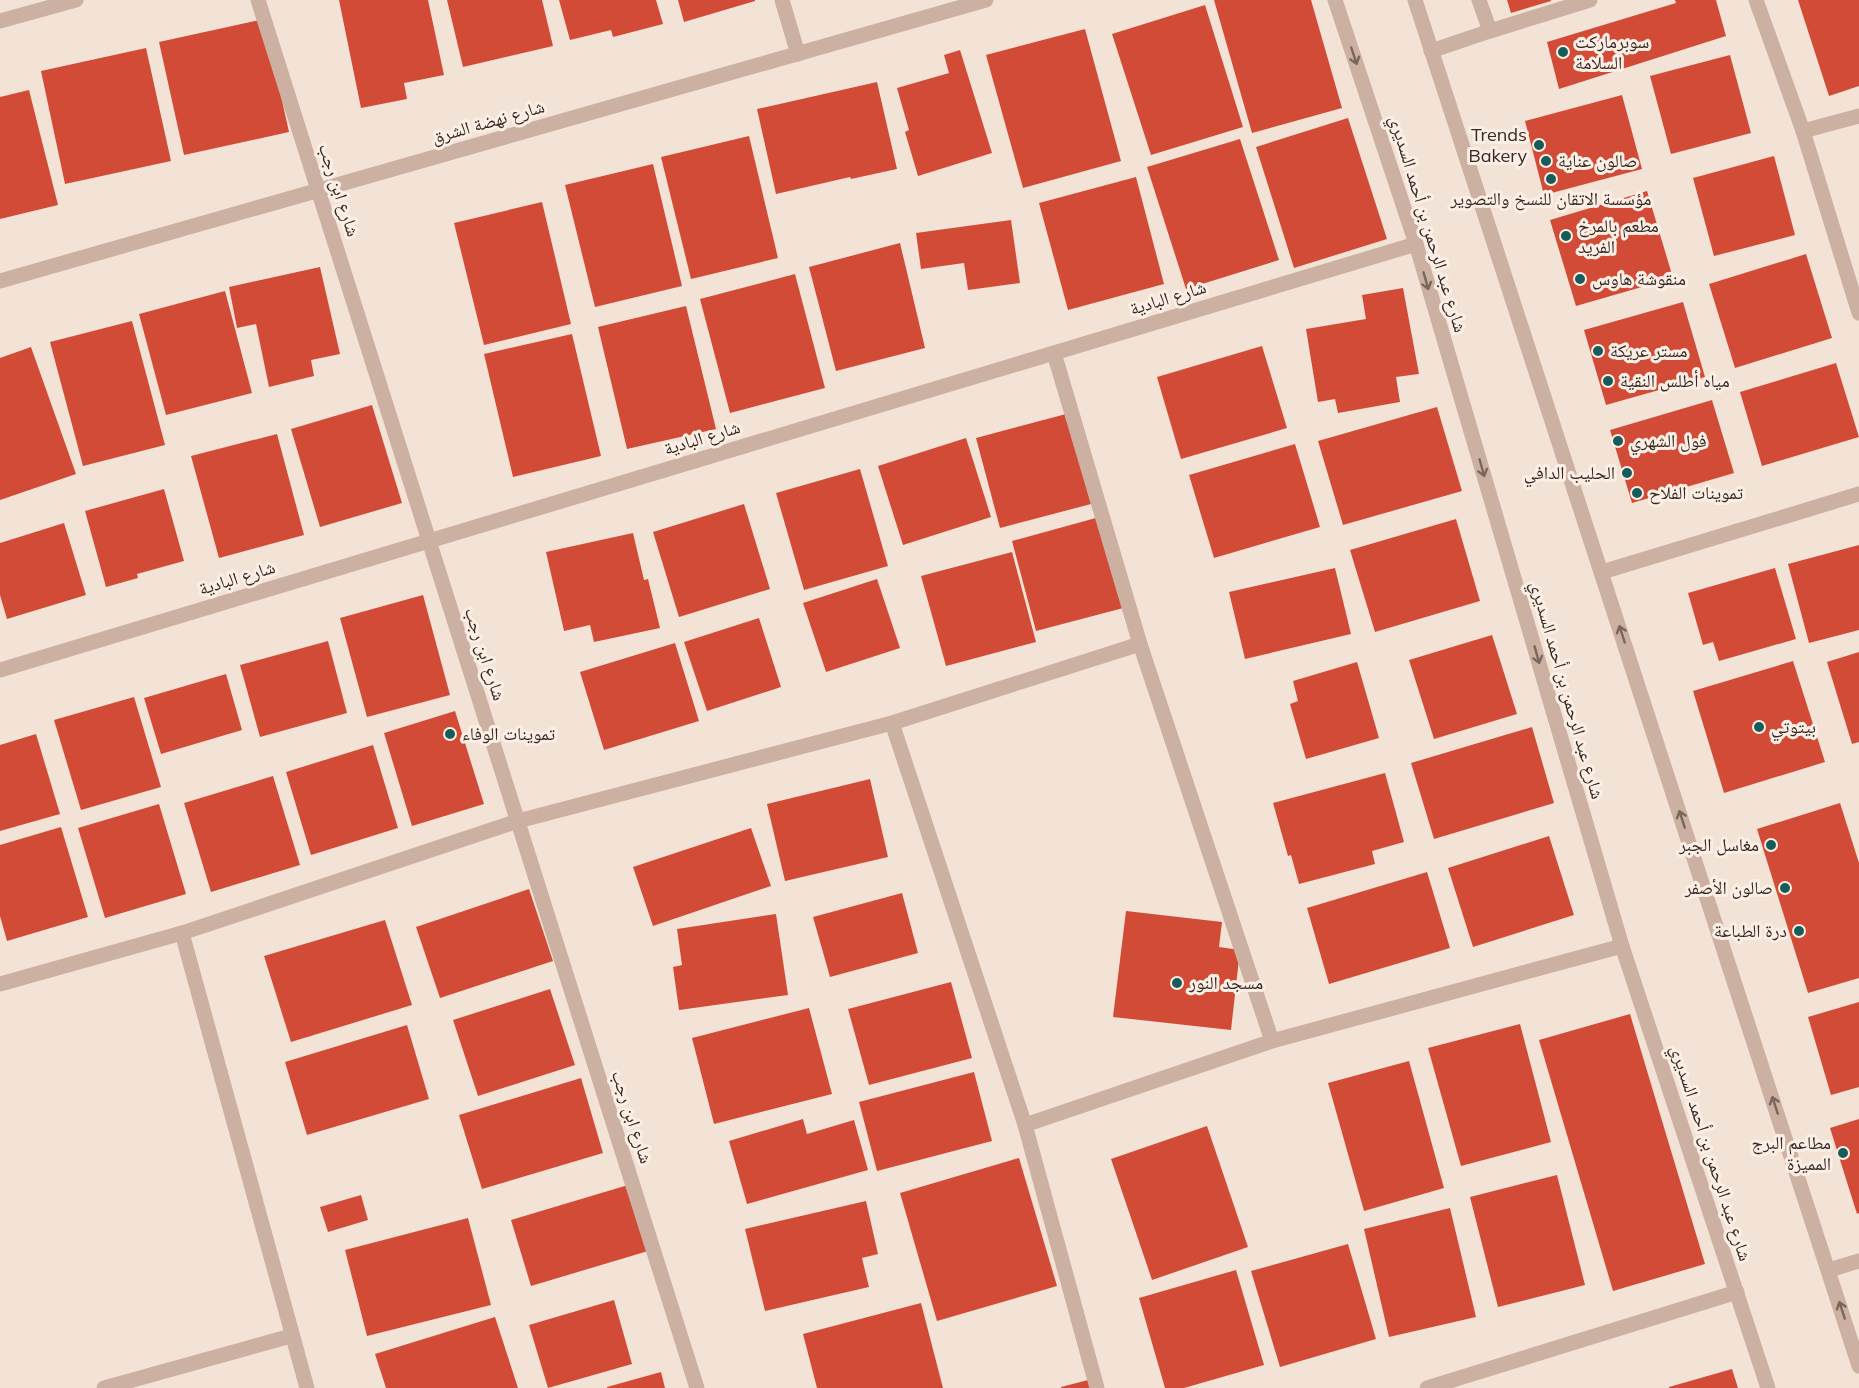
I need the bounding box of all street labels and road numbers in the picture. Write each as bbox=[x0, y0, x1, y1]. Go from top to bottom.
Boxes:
street label: شارع نهضة الشرق bbox=[429, 94, 547, 149]
street label: شارع عبد الرحمن بن أحمد السديري bbox=[1381, 113, 1472, 336]
street label: شارع ابن رجب bbox=[314, 140, 365, 239]
street label: شارع البادية bbox=[1127, 275, 1209, 320]
street label: شارع البادية bbox=[661, 415, 743, 460]
street label: شارع البادية bbox=[196, 555, 278, 600]
street label: شارع عبد الرحمن بن أحمد السديري bbox=[1522, 578, 1610, 802]
street label: شارع ابن رجب bbox=[460, 604, 511, 703]
street label: شارع عبد الرحمن بن أحمد السديري bbox=[1662, 1042, 1757, 1265]
street label: شارع ابن رجب bbox=[607, 1067, 658, 1166]

